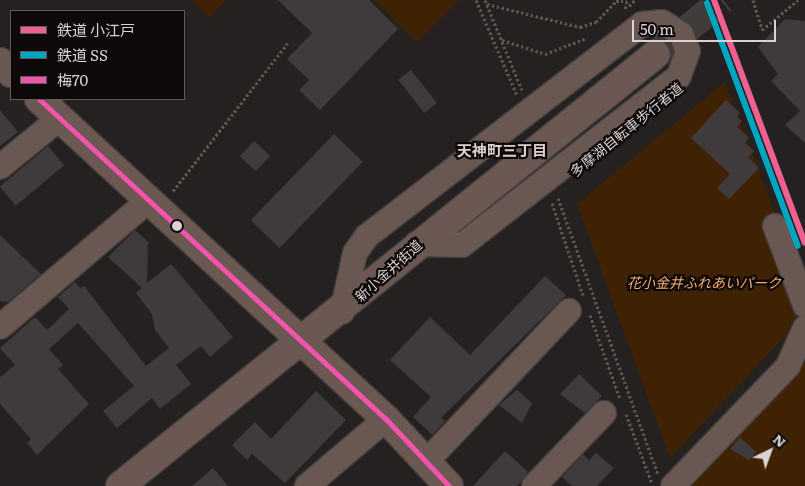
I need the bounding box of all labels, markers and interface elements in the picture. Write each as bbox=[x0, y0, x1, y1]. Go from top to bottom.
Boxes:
legend bbox=[10, 10, 185, 100]
scale bar bbox=[635, 10, 779, 42]
text: 50 m bbox=[640, 17, 674, 40]
text: 鉄道 小江戸 bbox=[57, 18, 135, 41]
text: 鉄道 SS bbox=[57, 43, 108, 66]
text: 梅70 bbox=[57, 68, 88, 91]
street label: 多摩湖自転車歩行者道 bbox=[566, 78, 686, 180]
district label: 天神町三丁目 bbox=[457, 141, 547, 159]
unlabelled marker bbox=[172, 221, 182, 231]
street label: 新小金井街道 bbox=[351, 236, 425, 304]
park label: 花小金井ふれあいパーク bbox=[627, 274, 781, 290]
north arrow bbox=[745, 426, 795, 476]
text: N bbox=[769, 428, 791, 451]

